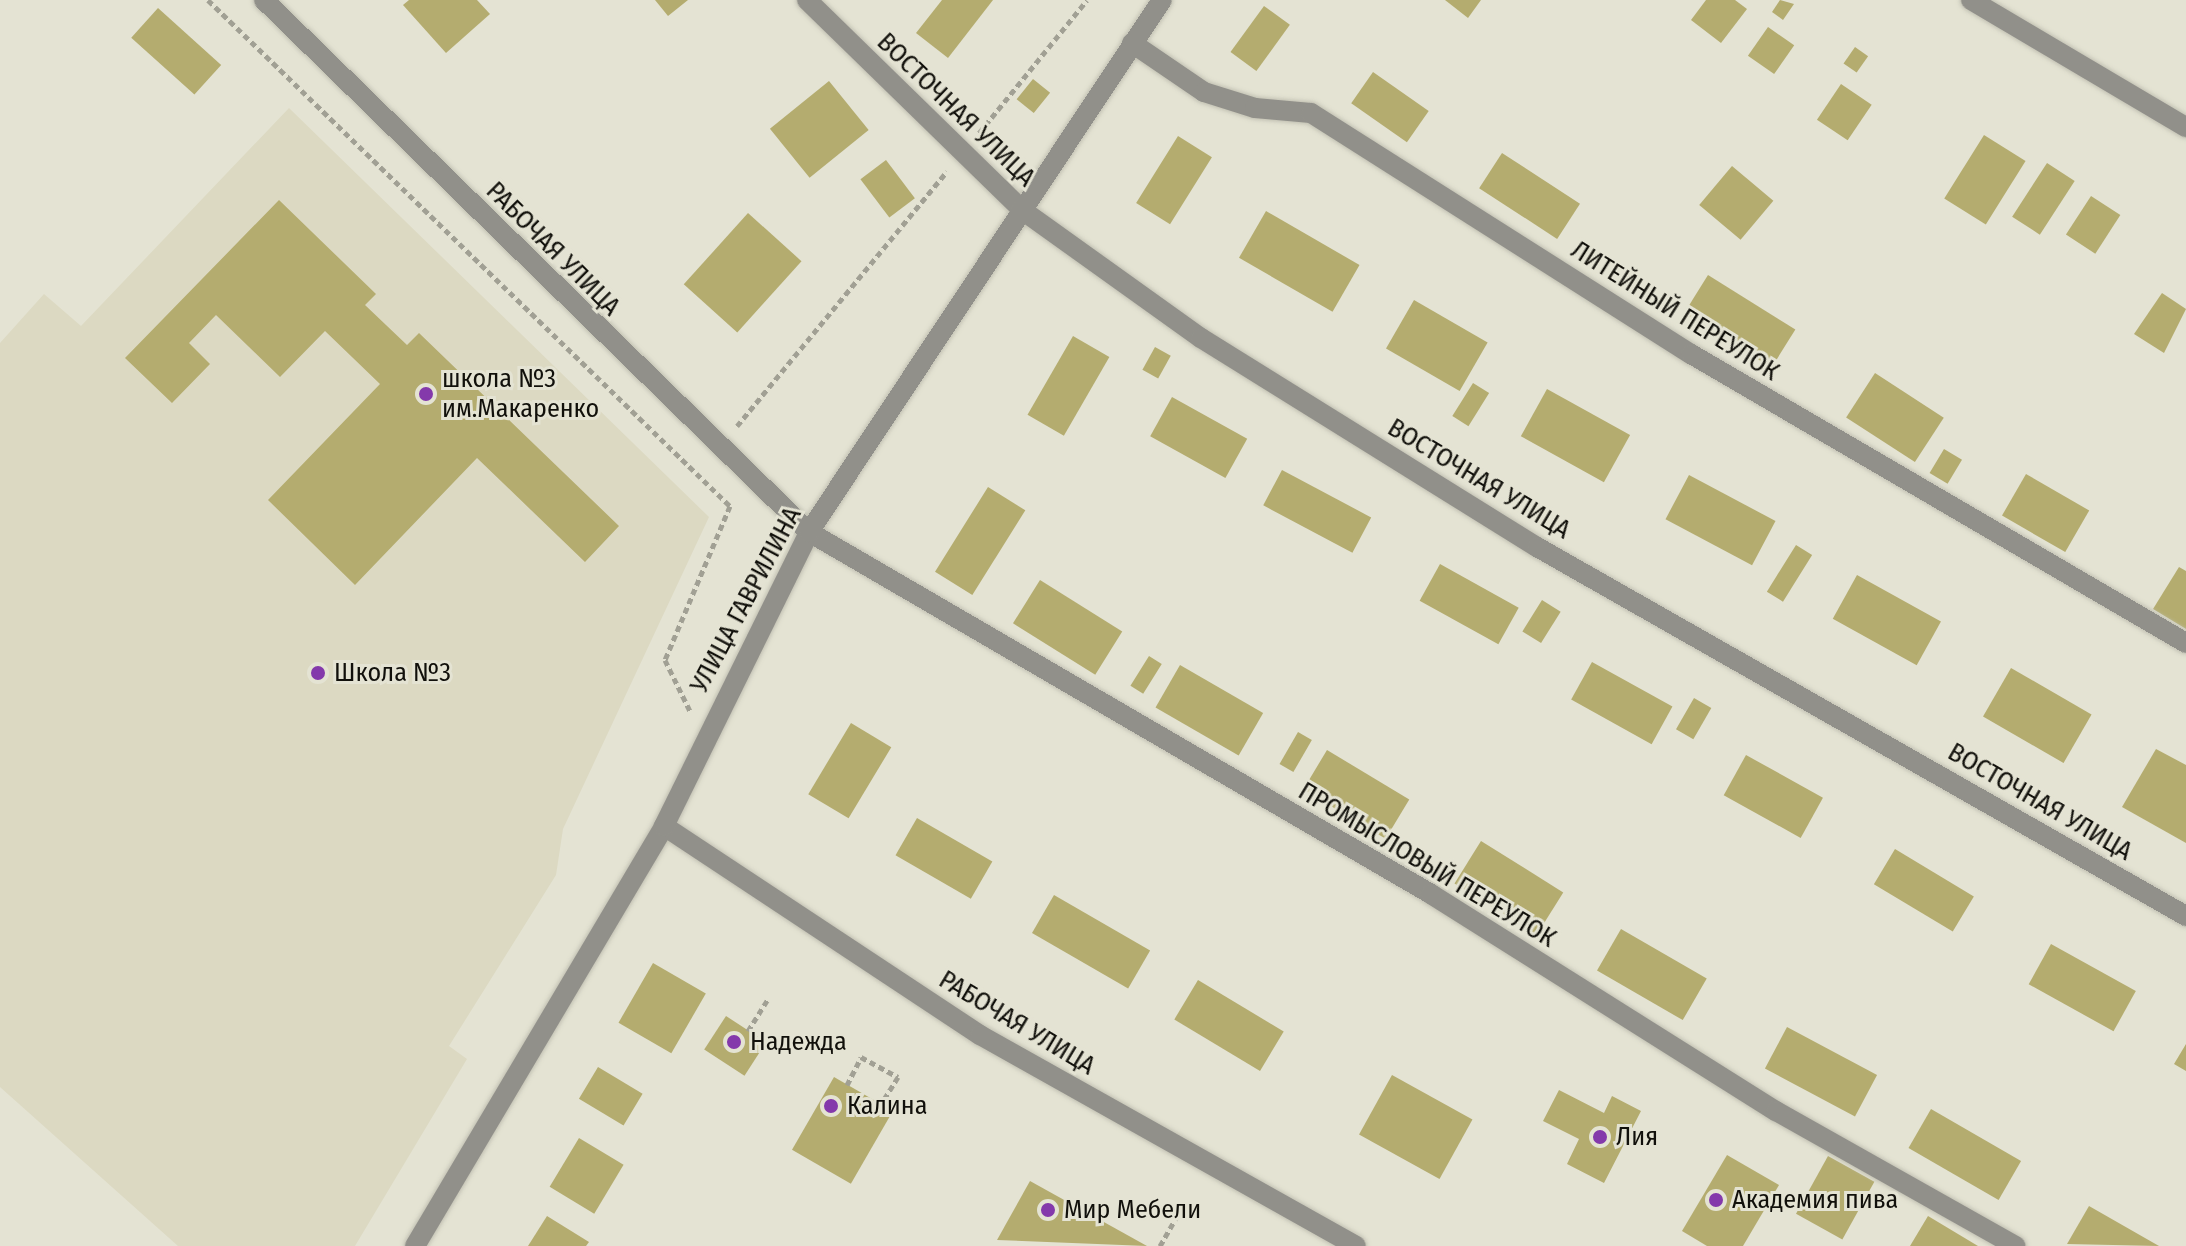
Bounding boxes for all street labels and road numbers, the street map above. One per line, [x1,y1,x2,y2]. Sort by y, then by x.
street label: ВОСТОЧНАЯ УЛИЦА [871,27,1041,193]
street label: РАБОЧАЯ УЛИЦА [480,176,626,322]
street label: ЛИТЕЙНЫЙ ПЕРЕУЛОК [1565,234,1785,388]
street label: ВОСТОЧНАЯ УЛИЦА [1382,412,1576,546]
street label: УЛИЦА ГАВРИЛИНА [684,502,808,698]
street label: ВОСТОЧНАЯ УЛИЦА [1942,737,2138,867]
street label: ПРОМЫСЛОВЫЙ ПЕРЕУЛОК [1293,776,1561,954]
street label: РАБОЧАЯ УЛИЦА [933,964,1101,1082]

